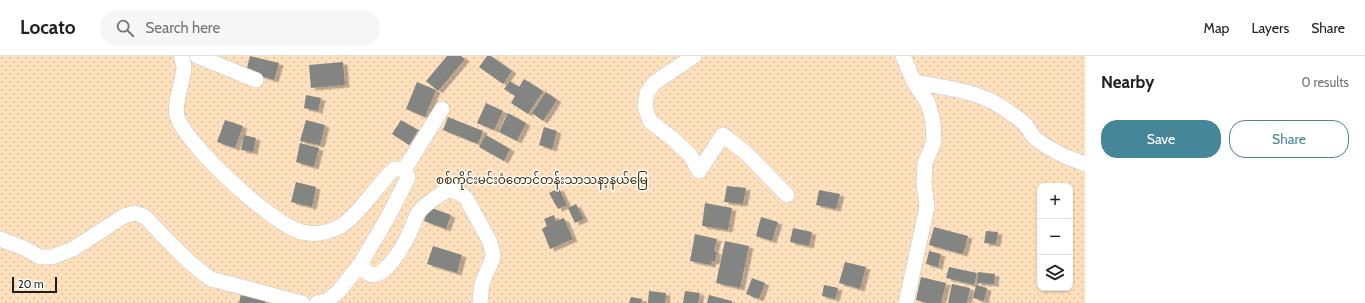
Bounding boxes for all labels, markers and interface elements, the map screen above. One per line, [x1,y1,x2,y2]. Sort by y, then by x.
search box [100,10,380,46]
text: Locato [20,16,76,39]
icon: search [114,17,136,39]
text: Search here [146,19,220,37]
text: Map [1204,19,1229,37]
text: Layers [1251,19,1289,37]
text: Share [1311,19,1345,37]
text: Nearby [1101,72,1154,92]
text: 0 results [1301,74,1349,90]
button: Save [1101,120,1221,158]
button: Share [1229,120,1349,158]
park label: စစ်ကိုင်းမင်းဝံတောင်တန်းသာသနာ့နယ်မြေ [436,171,648,190]
map controls [1037,183,1073,291]
button: + [1037,183,1073,219]
button: − [1037,219,1073,255]
button: layers [1037,255,1073,291]
scale bar [12,275,57,294]
text: 20 m [18,277,44,291]

